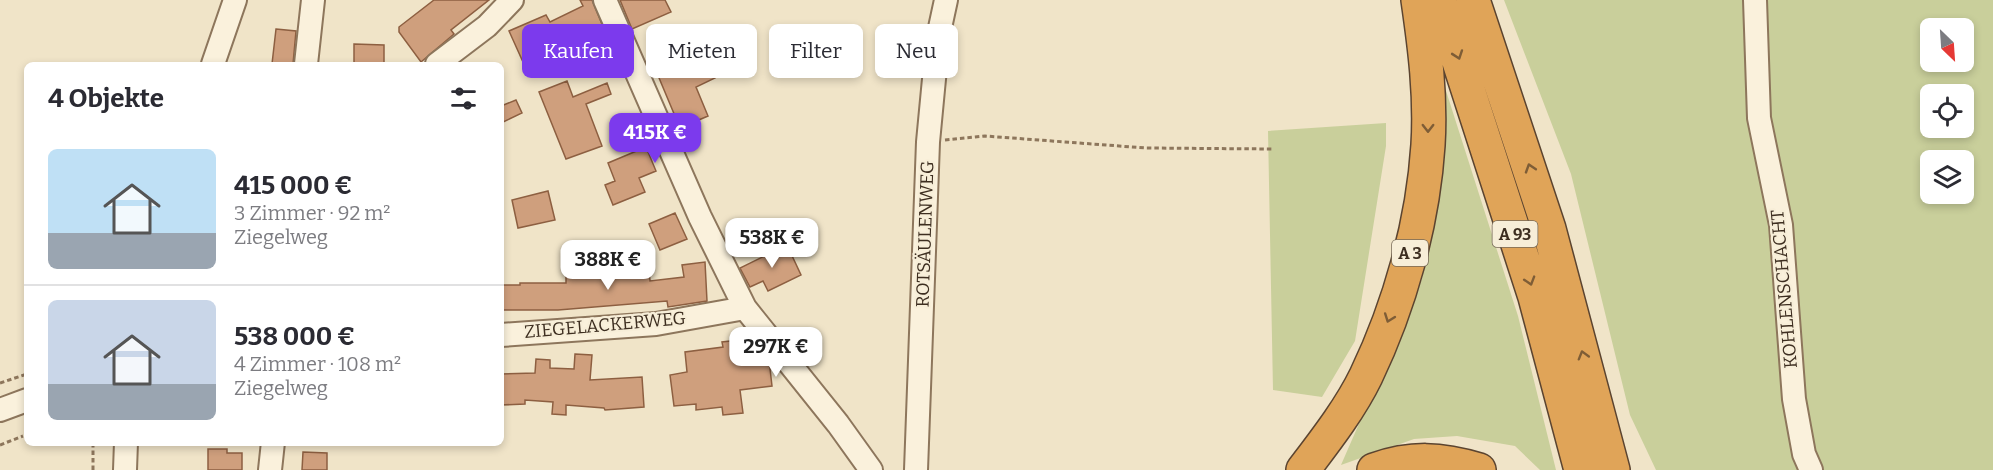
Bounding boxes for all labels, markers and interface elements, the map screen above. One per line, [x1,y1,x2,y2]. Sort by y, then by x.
north arrow [1920,18,1974,72]
map controls [1920,18,1974,204]
chip: Kaufen [522,24,634,78]
chip: Mieten [646,24,757,78]
chip: Filter [769,24,863,78]
chip: Neu [875,24,958,78]
one-way arrow [1451,49,1464,60]
icon: filters [447,82,480,115]
text: 4 Objekte [48,83,164,114]
button: locate [1920,84,1974,138]
pin: 415K € [606,113,704,164]
text: 415K € [623,120,687,144]
one-way arrow [1422,123,1434,132]
button: layers [1920,150,1974,204]
street label: ROTSÄULENWEG [911,160,939,308]
one-way arrow [1525,163,1537,174]
text: 415 000 € [234,170,352,201]
icon: home [96,173,168,245]
text: 3 Zimmer · 92 m² [234,201,390,225]
street label: KOHLENSCHACHT [1766,208,1802,369]
pin: 538K € [723,218,821,269]
road number: A 93 [1492,221,1538,247]
text: Ziegelweg [234,225,328,249]
text: 538K € [739,225,805,249]
pin: 388K € [559,240,657,291]
road number: A 3 [1392,240,1428,266]
text: 388K € [574,247,642,271]
one-way arrow [1523,275,1535,286]
street label: ZIEGELACKERWEG [523,307,687,343]
one-way arrow [1384,312,1397,323]
text: 538 000 € [234,321,355,352]
icon: home [96,324,168,396]
pin: 297K € [727,327,825,378]
text: 297K € [743,334,809,358]
one-way arrow [1578,350,1590,361]
text: 4 Zimmer · 108 m² [234,352,401,376]
text: Ziegelweg [234,376,328,400]

